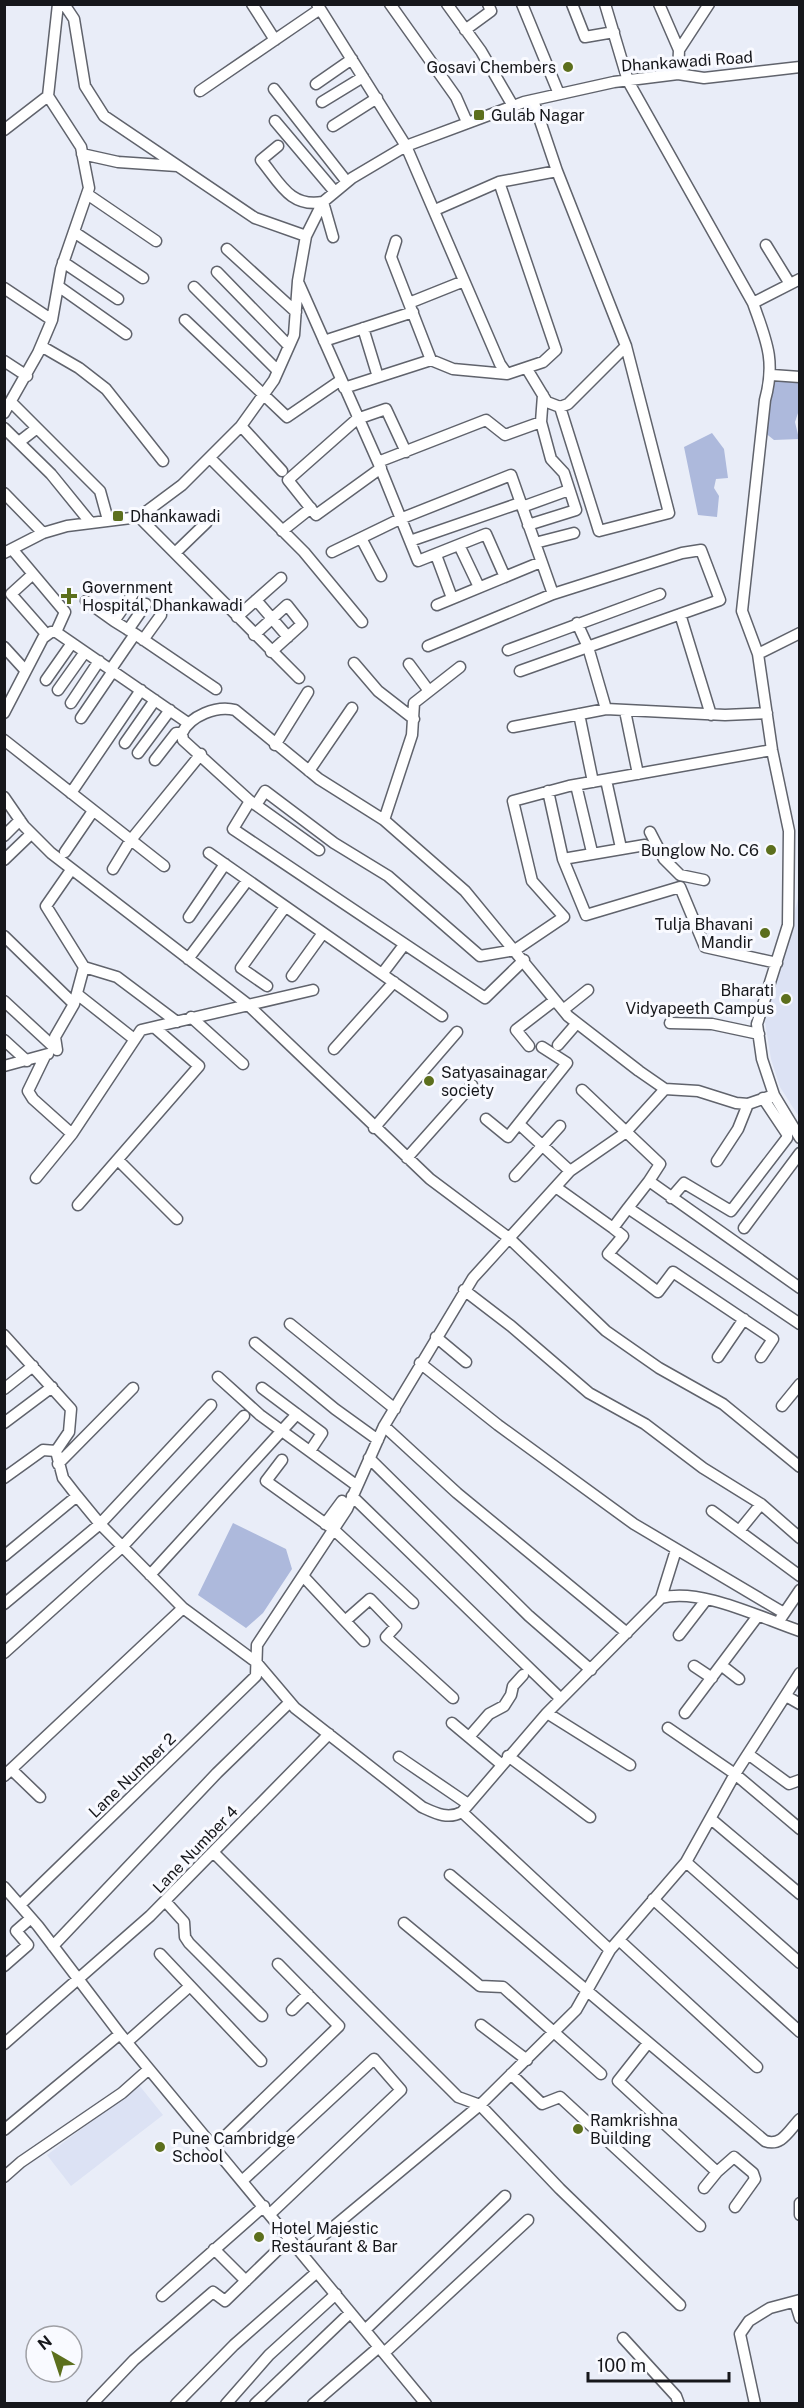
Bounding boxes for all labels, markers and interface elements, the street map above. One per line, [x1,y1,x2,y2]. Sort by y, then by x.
street label: Dhankawadi Road [620,47,754,76]
place label: Gosavi Chembers [427,58,556,77]
marker: Gosavi Chembers [561,60,575,74]
place label: Gulab Nagar [491,106,585,125]
marker: Gulab Nagar [472,108,486,122]
place label: Dhankawadi [130,507,220,526]
marker: Dhankawadi [111,509,125,523]
place label: Government Hospital, Dhankawadi [82,578,243,615]
marker: Government Hospital, Dhankawadi [60,587,78,605]
place label: Bunglow No. C6 [641,841,759,860]
marker: Bunglow No. C6 [764,843,778,857]
place label: Tulja Bhavani Mandir [655,915,753,952]
marker: Tulja Bhavani Mandir [758,926,772,940]
place label: Bharati Vidyapeeth Campus [625,981,774,1018]
marker: Bharati Vidyapeeth Campus [779,992,793,1006]
place label: Satyasainagar society [441,1063,547,1100]
marker: Satyasainagar society [422,1074,436,1088]
street label: Lane Number 2 [85,1729,180,1822]
street label: Lane Number 4 [149,1802,242,1897]
place label: Ramkrishna Building [590,2111,678,2148]
marker: Ramkrishna Building [571,2122,585,2136]
place label: Pune Cambridge School [172,2129,295,2166]
marker: Pune Cambridge School [153,2140,167,2154]
place label: Hotel Majestic Restaurant & Bar [271,2219,398,2256]
marker: Hotel Majestic Restaurant & Bar [252,2230,266,2244]
north arrow [24,2324,84,2384]
text: N [34,2331,56,2354]
scale bar [588,2345,729,2383]
text: 100 m [597,2355,646,2376]

